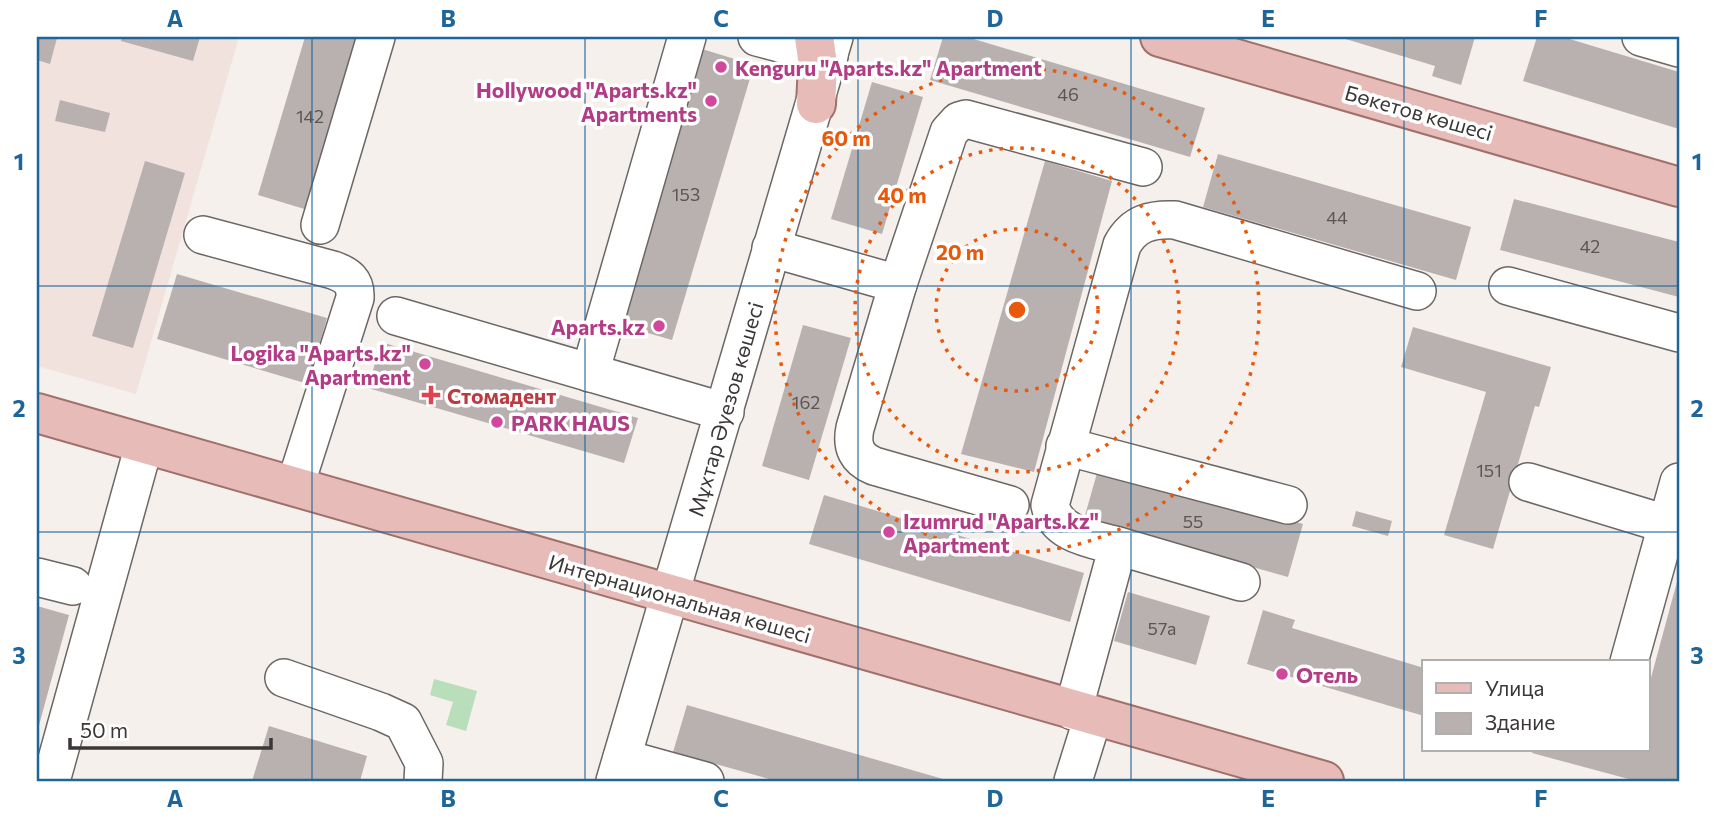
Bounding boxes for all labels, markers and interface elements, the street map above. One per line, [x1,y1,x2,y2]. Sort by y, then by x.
text: A [167,4,184,32]
text: B [440,4,456,32]
text: C [713,4,729,32]
text: D [987,4,1004,32]
text: E [1261,4,1275,32]
text: F [1534,4,1548,32]
place label: Kenguru "Aparts.kz" Apartment [735,55,1042,80]
marker: Kenguru "Aparts.kz" Apartment [713,59,729,75]
place label: Hollywood "Aparts.kz" Apartments [476,77,697,126]
street label: Бөкетов көшесі [1342,79,1496,145]
house number: 46 [1057,83,1079,105]
marker: Hollywood "Aparts.kz" Apartments [703,93,719,109]
house number: 142 [296,105,324,127]
text: 60 m [821,125,871,150]
text: 1 [14,147,24,175]
text: 1 [1692,147,1702,175]
text: 40 m [877,182,927,207]
house number: 153 [672,183,700,205]
house number: 44 [1326,206,1348,228]
house number: 42 [1580,235,1600,257]
text: 20 m [936,239,984,264]
centre of rings [1005,298,1029,322]
street label: Мұхтар Әуезов көшесі [682,299,768,519]
place label: Aparts.kz [551,314,645,339]
marker: Aparts.kz [651,318,667,334]
place label: Logika "Aparts.kz" Apartment [230,340,411,389]
marker: Logika "Aparts.kz" Apartment [417,356,433,372]
place label: Стомадент [447,383,556,408]
marker: Стомадент [421,385,441,405]
house number: 162 [792,391,820,413]
text: 2 [12,394,26,422]
text: 2 [1690,394,1704,422]
place label: PARK HAUS [511,410,630,435]
marker: PARK HAUS [489,414,505,430]
house number: 151 [1476,459,1502,481]
place label: Izumrud "Aparts.kz" Apartment [903,508,1099,557]
house number: 55 [1183,510,1203,532]
marker: Izumrud "Aparts.kz" Apartment [881,524,897,540]
street label: Интернациональная көшесі [546,549,814,647]
house number: 57а [1148,617,1176,639]
text: 3 [12,641,26,669]
text: 3 [1690,641,1704,669]
legend [1422,660,1650,752]
place label: Отель [1296,662,1358,687]
marker: Отель [1274,666,1290,682]
text: Улица [1485,675,1544,700]
scale bar [70,706,271,750]
text: Здание [1485,709,1555,734]
text: 50 m [80,717,128,742]
text: A [167,784,184,812]
text: B [440,784,456,812]
text: C [713,784,729,812]
text: D [987,784,1004,812]
text: E [1261,784,1275,812]
text: F [1534,784,1548,812]

